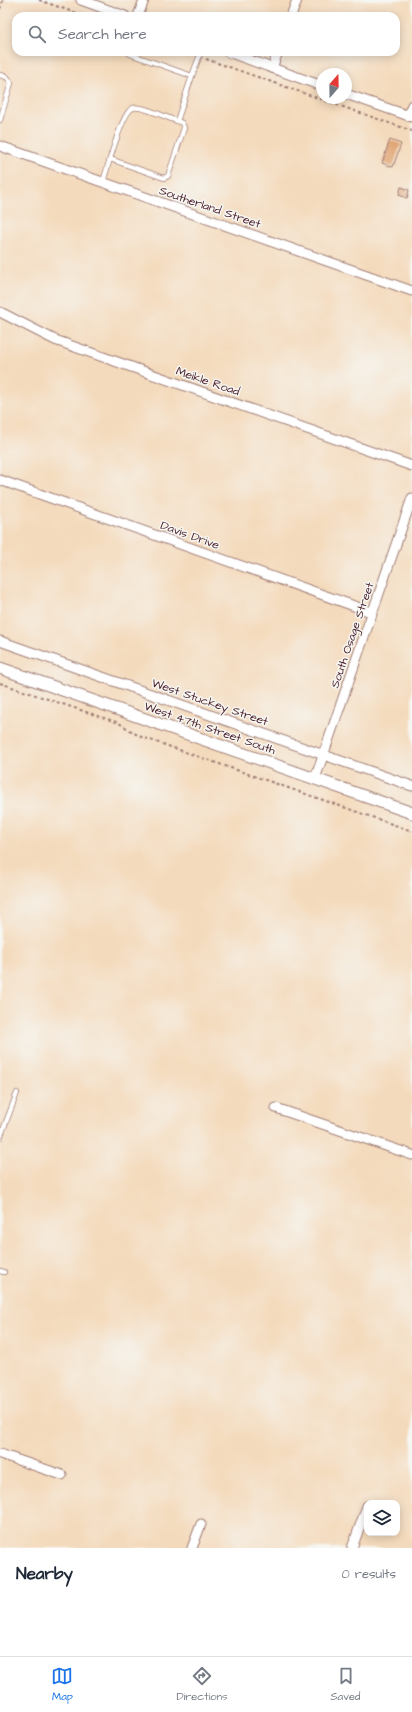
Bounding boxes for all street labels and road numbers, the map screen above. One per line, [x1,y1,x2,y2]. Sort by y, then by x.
street label: Southerland Street [157,182,263,233]
street label: Meikle Road [174,363,242,400]
street label: Davis Drive [158,517,222,554]
street label: South Osage Street [326,580,380,691]
street label: West Stuckey Street [149,675,270,731]
street label: West 47th Street South [142,698,278,759]

